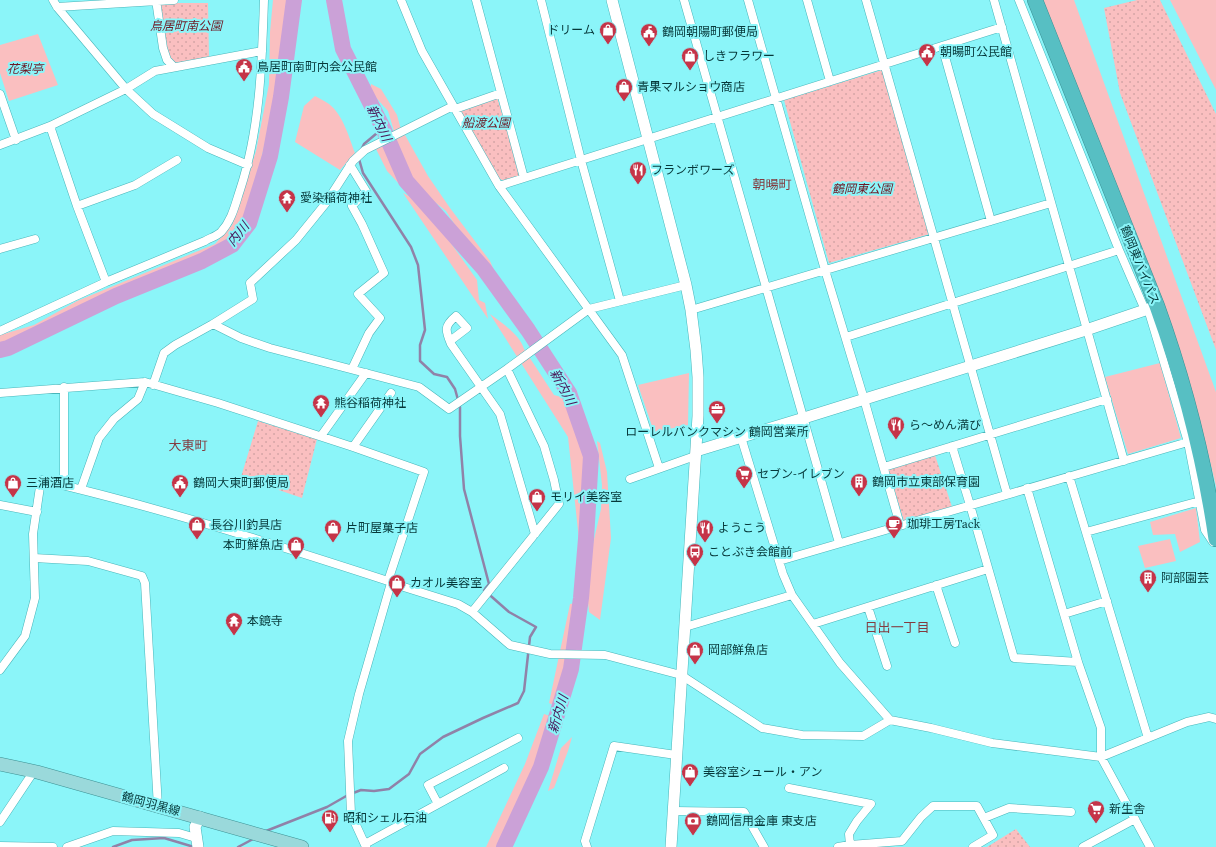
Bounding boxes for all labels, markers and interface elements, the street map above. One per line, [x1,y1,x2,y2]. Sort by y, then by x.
park label: 鳥居町南公園 [150,18,224,34]
shop icon: ドリーム [598,20,618,45]
place label: ドリーム [547,22,595,38]
public building icon: 鶴岡朝陽町郵便局 [639,22,659,47]
place label: 鶴岡朝陽町郵便局 [662,24,758,40]
public building icon: 朝暘町公民館 [917,42,937,67]
place label: 朝暘町公民館 [940,44,1012,60]
shop icon: しきフラワー [680,46,700,71]
place label: しきフラワー [703,48,775,64]
public building icon: 鳥居町南町内会公民館 [234,57,254,82]
place label: 鳥居町南町内会公民館 [257,59,377,75]
park label: 花梨亭 [7,61,45,77]
shop icon: 青果マルショウ商店 [614,77,634,102]
place label: 青果マルショウ商店 [637,79,745,95]
water label: 新内川 [363,102,396,146]
park label: 船渡公園 [462,115,512,131]
restaurant icon: フランボワーズ [628,160,648,185]
place label: フランボワーズ [651,162,734,178]
district label: 朝暘町 [752,176,792,193]
park label: 鶴岡東公園 [832,181,894,197]
temple icon: 愛染稲荷神社 [277,188,297,213]
place label: 愛染稲荷神社 [300,190,372,206]
water label: 内川 [223,217,254,249]
street label: 鶴岡東バイパス [1117,223,1163,307]
water label: 新内川 [546,366,581,410]
temple icon: 熊谷稲荷神社 [311,393,331,418]
place label: 熊谷稲荷神社 [334,395,406,411]
office icon: ローレルバンクマシン 鶴岡営業所 [707,399,727,424]
restaurant icon: ら～めん満び [886,415,906,440]
place label: ら～めん満び [909,417,981,433]
place label: ローレルバンクマシン 鶴岡営業所 [625,424,809,440]
district label: 大東町 [168,437,208,454]
supermarket icon: セブン-イレブン [734,464,754,489]
place label: セブン-イレブン [757,466,845,482]
building icon: 鶴岡市立東部保育園 [849,472,869,497]
shop icon: 三浦酒店 [3,473,23,498]
public building icon: 鶴岡大東町郵便局 [170,473,190,498]
place label: 鶴岡市立東部保育園 [872,474,980,490]
place label: 三浦酒店 [26,475,74,491]
place label: 鶴岡大東町郵便局 [193,475,289,491]
shop icon: モリイ美容室 [527,487,547,512]
place label: モリイ美容室 [550,489,622,505]
cafe icon: 珈琲工房Tack [884,514,904,539]
shop icon: 長谷川釣具店 [187,515,207,540]
place label: 珈琲工房Tack [907,516,981,532]
place label: 長谷川釣具店 [210,517,282,533]
shop icon: 片町屋菓子店 [323,518,343,543]
restaurant icon: ようこう [695,518,715,543]
place label: 片町屋菓子店 [346,520,418,536]
place label: ようこう [718,520,766,536]
shop icon: 本町鮮魚店 [286,535,306,560]
place label: 本町鮮魚店 [223,537,283,553]
bus stop icon: ことぶき会館前 [685,542,705,567]
place label: ことぶき会館前 [708,544,792,560]
building icon: 阿部園芸 [1138,568,1158,593]
place label: 阿部園芸 [1161,570,1209,586]
shop icon: カオル美容室 [387,573,407,598]
place label: カオル美容室 [410,575,482,591]
temple icon: 本鏡寺 [224,611,244,636]
place label: 本鏡寺 [247,613,283,629]
district label: 日出一丁目 [864,619,930,636]
shop icon: 岡部鮮魚店 [685,640,705,665]
place label: 岡部鮮魚店 [708,642,768,658]
water label: 新内川 [544,691,572,735]
shop icon: 美容室シュール・アン [680,762,700,787]
place label: 美容室シュール・アン [703,764,823,780]
street label: 鶴岡羽黒線 [120,789,182,819]
supermarket icon: 新生舎 [1086,799,1106,824]
place label: 新生舎 [1109,801,1145,817]
fuel station icon: 昭和シェル石油 [320,808,340,833]
place label: 昭和シェル石油 [343,810,427,826]
bank icon: 鶴岡信用金庫 東支店 [683,811,703,836]
place label: 鶴岡信用金庫 東支店 [706,813,817,829]

